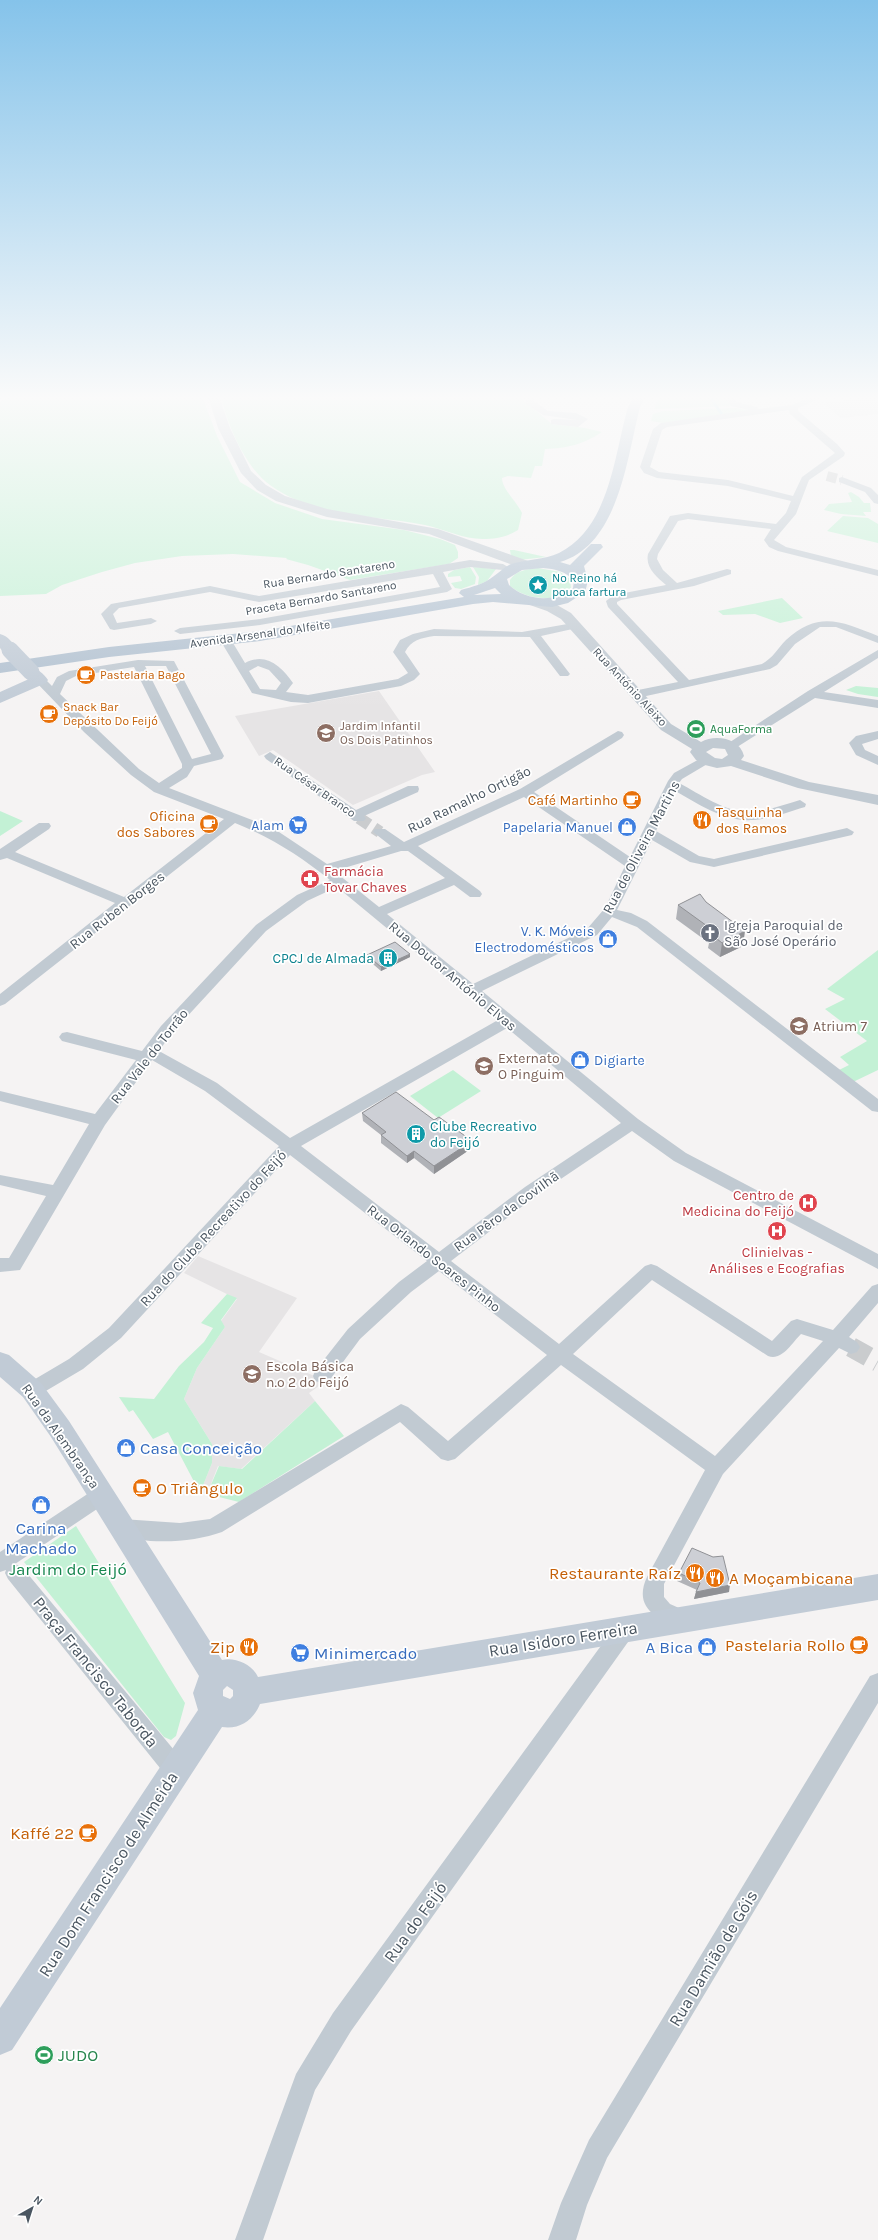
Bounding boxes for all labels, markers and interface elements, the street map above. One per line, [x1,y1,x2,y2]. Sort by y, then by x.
street label: Rua Bernardo Santareno [262,557,396,591]
place label: No Reino há pouca fartura [552,571,626,599]
place icon: No Reino há pouca fartura [527,574,549,596]
street label: Praceta Bernardo Santareno [244,578,398,618]
street label: Avenida Arsenal do Alfeite [189,617,331,651]
street label: Rua António Aleixo [590,645,670,729]
cafe icon: Pastelaria Bago [75,664,97,686]
place label: Pastelaria Bago [100,668,185,682]
place label: Snack Bar Depósito Do Feijó [63,700,158,728]
cafe icon: Snack Bar Depósito Do Feijó [38,703,60,725]
sports icon: AquaForma [685,718,707,740]
place label: Jardim Infantil Os Dois Patinhos [340,719,433,747]
school or university icon: Jardim Infantil Os Dois Patinhos [315,722,337,744]
place label: AquaForma [710,722,772,736]
street label: Rua César Branco [272,754,358,820]
street label: Rua Ramalho Ortigão [405,762,534,837]
street label: Rua de Oliveira Martins [599,778,684,917]
cafe icon: Café Martinho [621,789,643,811]
place label: Café Martinho [528,792,618,809]
place label: Tasquinha dos Ramos [716,804,787,837]
place label: Oficina dos Sabores [117,808,195,841]
restaurant icon: Tasquinha dos Ramos [691,809,713,831]
cafe icon: Oficina dos Sabores [198,813,220,835]
supermarket icon: Alam [287,814,309,836]
shop icon: Papelaria Manuel [616,816,638,838]
place label: Alam [251,817,284,834]
place label: Papelaria Manuel [503,819,613,836]
place label: Farmácia Tovar Chaves [324,863,407,896]
street label: Rua Ruben Borges [66,868,168,953]
pharmacy icon: Farmácia Tovar Chaves [299,868,321,890]
place label: Igreja Paroquial de São José Operário [724,917,843,950]
street label: Rua Doutor António Elvas [385,918,520,1035]
church icon: Igreja Paroquial de São José Operário [699,922,721,944]
place label: V. K. Móveis Electrodomésticos [475,923,594,956]
shop icon: V. K. Móveis Electrodomésticos [597,928,619,950]
building icon: CPCJ de Almada [377,947,399,969]
place label: CPCJ de Almada [273,950,374,967]
street label: Rua Vale do Torrão [107,1005,192,1107]
school or university icon: Atrium 7 [788,1015,810,1037]
place label: Atrium 7 [813,1018,867,1035]
shop icon: Digiarte [569,1049,591,1071]
place label: Externato O Pinguim [498,1050,564,1083]
place label: Digiarte [594,1052,645,1069]
school or university icon: Externato O Pinguim [473,1055,495,1077]
place label: Clube Recreativo do Feijó [430,1118,537,1151]
building icon: Clube Recreativo do Feijó [405,1123,427,1145]
street label: Rua do Clube Recreativo do Feijó [137,1147,290,1310]
street label: Rua Pêro da Covilhã [450,1168,562,1255]
place label: Centro de Medicina do Feijó [682,1187,794,1220]
hospital icon: Centro de Medicina do Feijó [797,1192,819,1214]
street label: Rua Orlando Soares Pinho [364,1201,504,1316]
hospital icon: Clinielvas - Análises e Ecografias [766,1220,788,1242]
place label: Clinielvas - Análises e Ecografias [709,1244,845,1277]
place label: Escola Básica n.º 2 do Feijó [266,1358,354,1391]
school or university icon: Escola Básica n.º 2 do Feijó [241,1363,263,1385]
street label: Rua da Alembrança [18,1381,103,1492]
shop icon: Casa Conceição [115,1437,137,1459]
place label: Casa Conceição [140,1438,262,1458]
cafe icon: O Triângulo [131,1477,153,1499]
place label: O Triângulo [156,1478,243,1498]
shop icon: Carina Machado [30,1494,52,1516]
place label: Carina Machado [5,1518,77,1558]
park label: Jardim do Feijó [9,1559,127,1579]
restaurant icon: Restaurante Raíz [684,1562,706,1584]
place label: Restaurante Raíz [549,1563,681,1583]
restaurant icon: A Moçambicana [704,1567,726,1589]
place label: A Moçambicana [729,1568,853,1588]
street label: Praça Francisco Taborda [29,1593,163,1751]
street label: Rua Isidoro Ferreira [487,1617,639,1661]
cafe icon: Pastelaria Rollo [848,1634,870,1656]
place label: Pastelaria Rollo [725,1635,845,1655]
restaurant icon: Zip [238,1636,260,1658]
shop icon: A Bica [696,1636,718,1658]
place label: Zip [210,1637,235,1657]
place label: A Bica [645,1637,693,1657]
supermarket icon: Minimercado [289,1642,311,1664]
place label: Minimercado [314,1643,417,1663]
street label: Rua Dom Francisco de Almeida [34,1768,182,1980]
cafe icon: Kaffé 22 [77,1822,99,1844]
place label: Kaffé 22 [10,1823,74,1843]
street label: Rua do Feijó [379,1878,451,1966]
street label: Rua Damião de Góis [664,1886,762,2030]
sports icon: JUDO [33,2044,55,2066]
place label: JUDO [58,2045,98,2065]
north arrow [12,2188,52,2228]
text: N [31,2193,45,2208]

